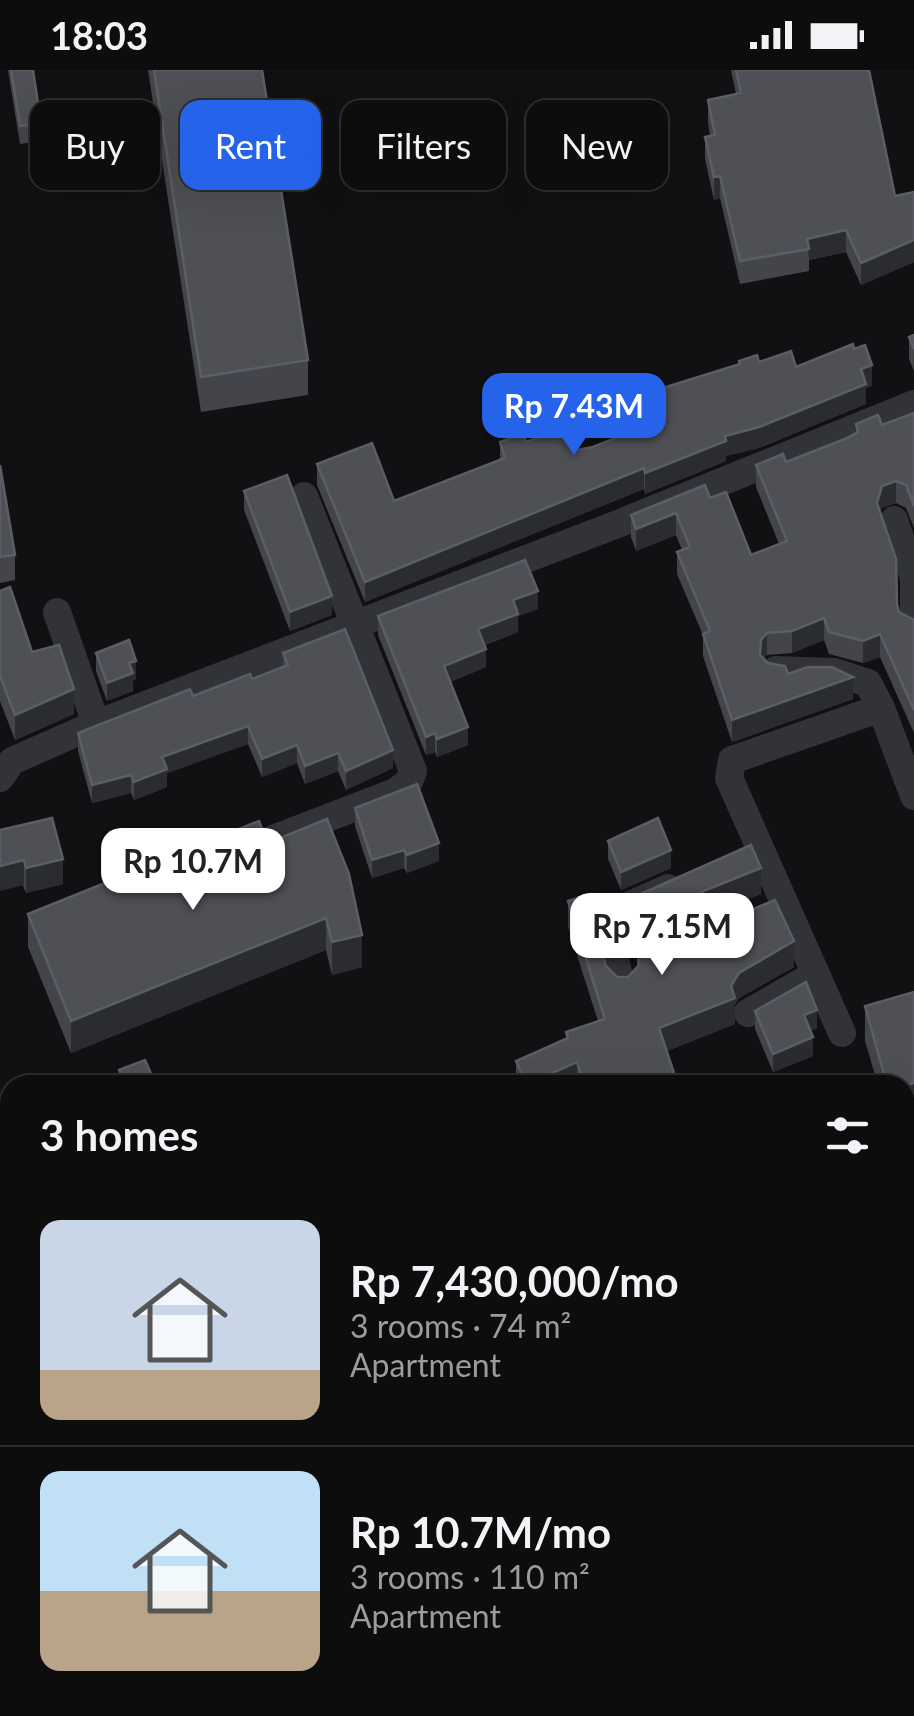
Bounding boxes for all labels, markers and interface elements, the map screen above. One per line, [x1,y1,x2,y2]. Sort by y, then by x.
text: 18:03 [50,12,148,58]
chip: Buy [30,100,160,190]
chip: Rent [180,100,321,190]
chip: Filters [341,100,506,190]
chip: New [526,100,668,190]
pin: Rp 7.43M [471,373,677,458]
text: Rp 7.43M [504,386,644,425]
pin: Rp 10.7M [90,828,296,913]
text: Rp 10.7M [123,841,263,880]
pin: Rp 7.15M [559,893,765,978]
text: Rp 7.15M [592,906,732,945]
icon: filters [820,1108,875,1163]
text: 3 homes [40,1110,198,1160]
text: Rp 7,430,000/mo [350,1256,679,1306]
icon: home [120,1260,240,1380]
text: 3 rooms · 74 m² [350,1306,571,1345]
text: Apartment [350,1345,501,1384]
text: Rp 10.7M/mo [350,1507,611,1557]
icon: home [120,1511,240,1631]
text: 3 rooms · 110 m² [350,1557,590,1596]
text: Apartment [350,1596,501,1635]

